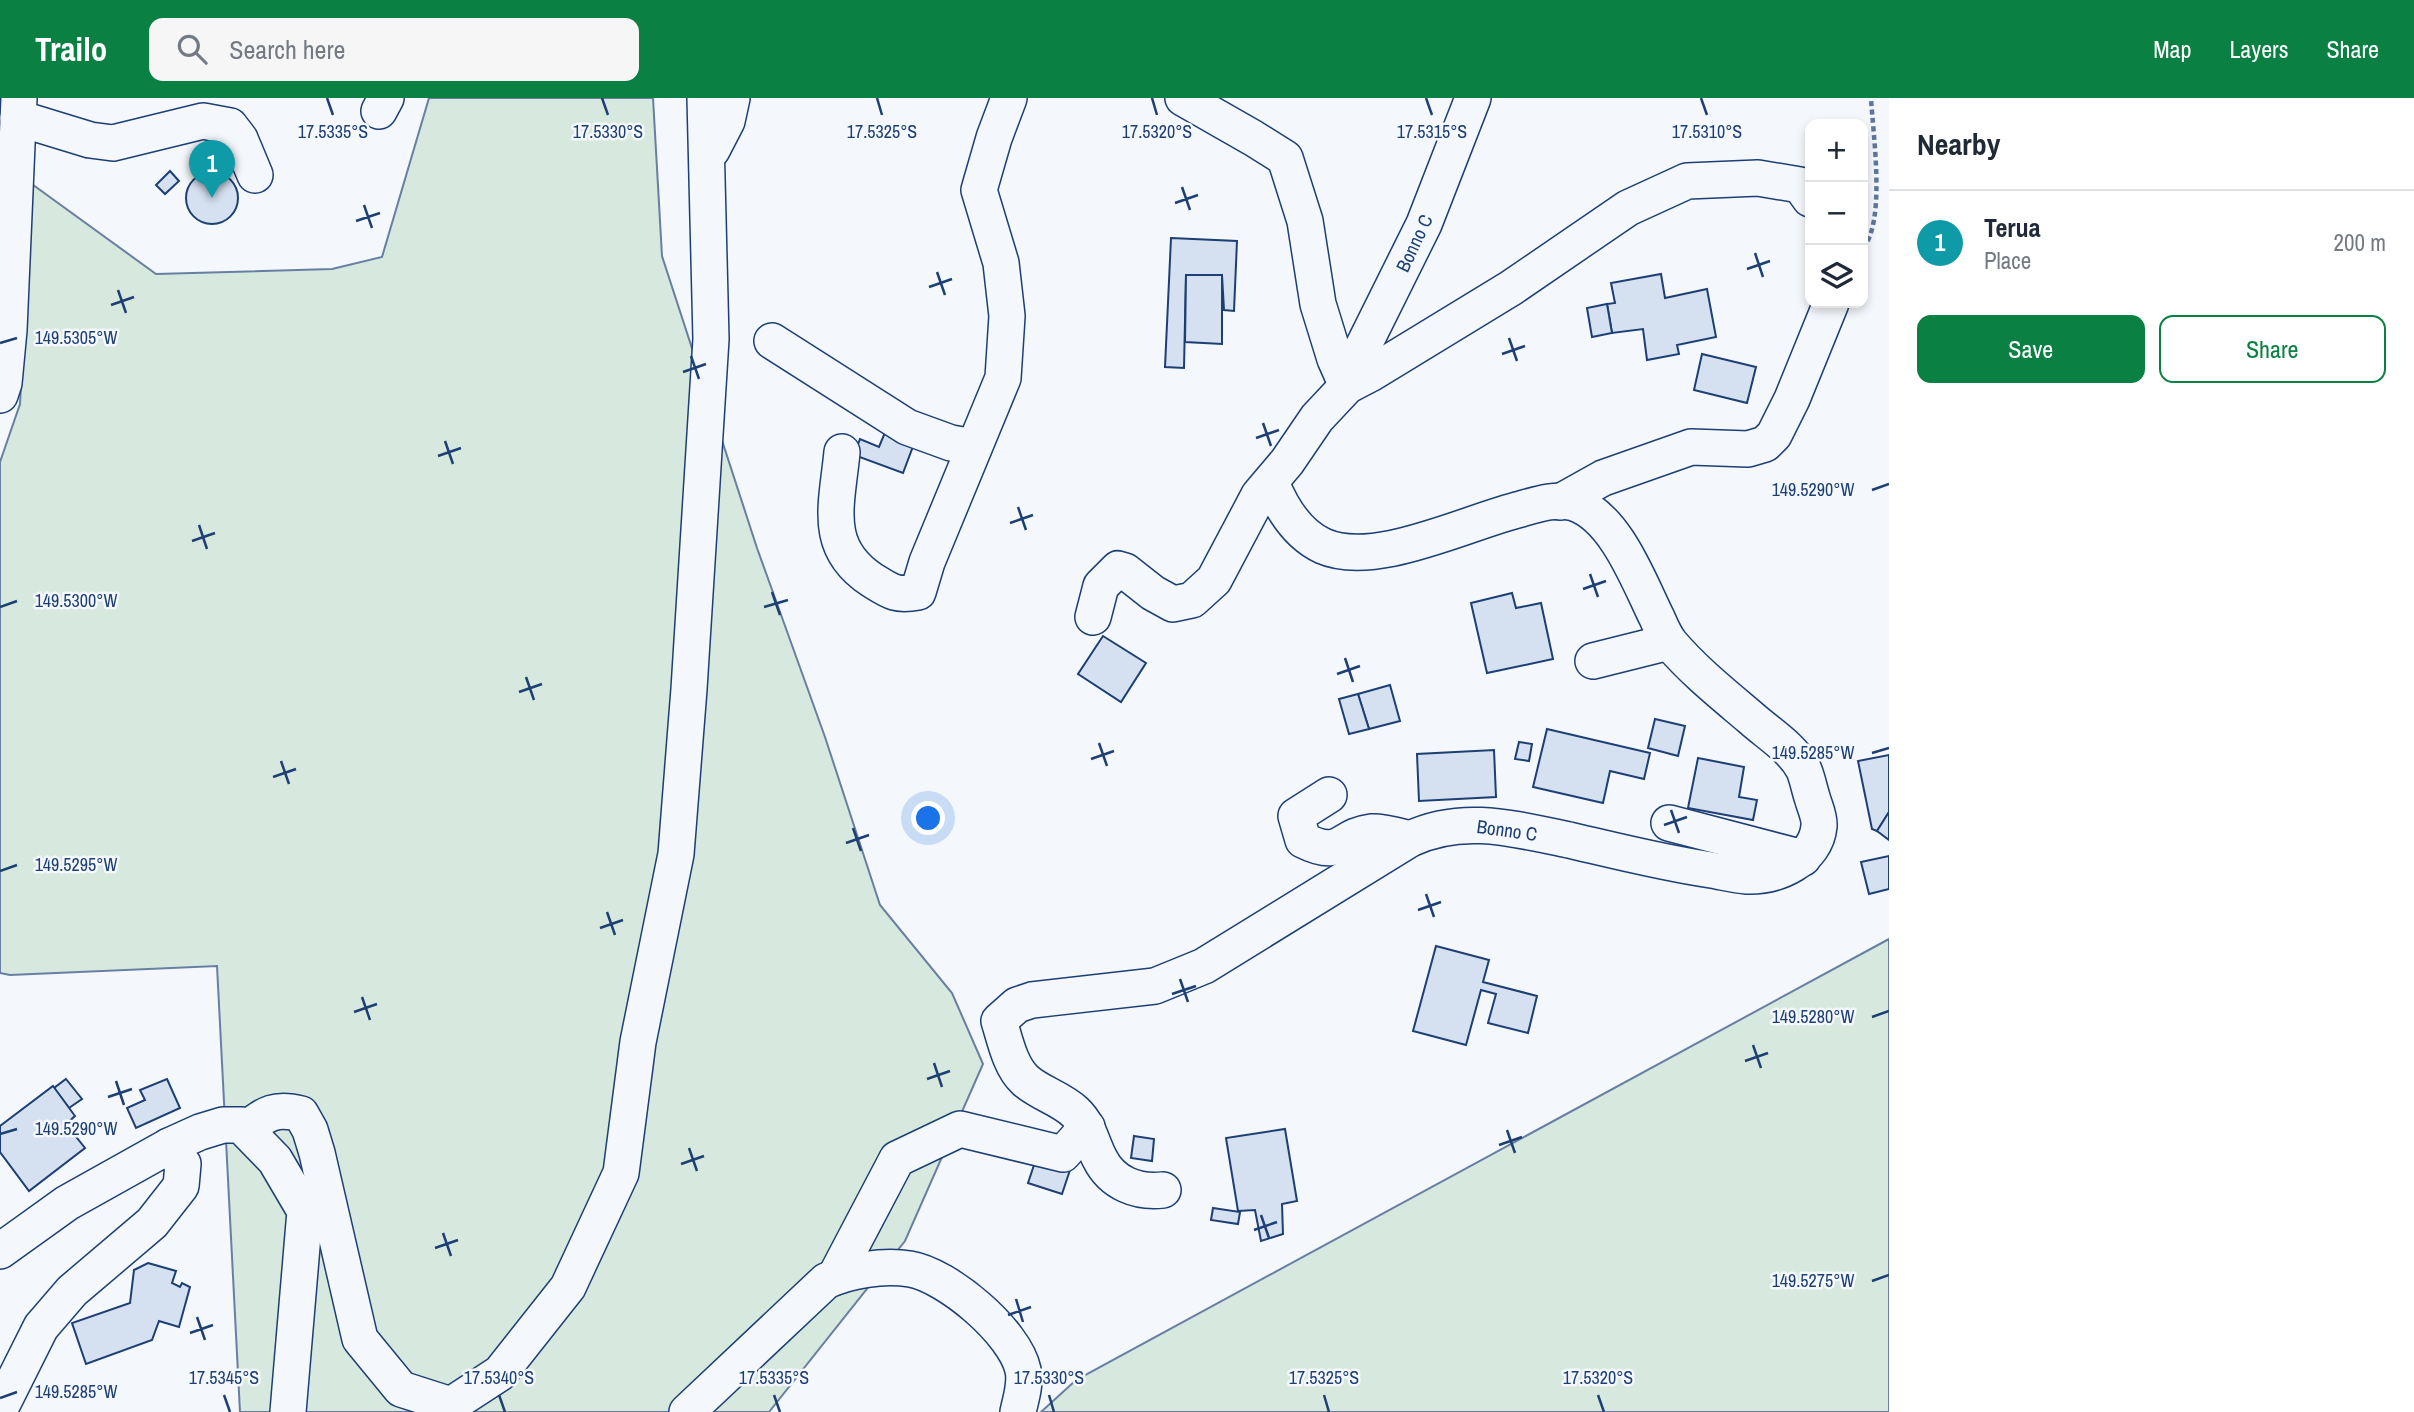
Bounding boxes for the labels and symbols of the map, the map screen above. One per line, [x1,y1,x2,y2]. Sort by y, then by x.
text: 17.5335°S [298,119,368,144]
text: 17.5330°S [573,119,643,144]
text: 17.5325°S [847,119,917,144]
text: 17.5320°S [1122,119,1192,144]
text: 17.5315°S [1397,119,1467,144]
text: 17.5310°S [1672,119,1742,144]
pin: 1 [189,140,235,198]
street label: Bonno C [1389,210,1439,276]
text: 149.5305°W [35,325,117,350]
text: 149.5290°W [1772,477,1854,502]
text: 149.5300°W [35,588,117,613]
text: 149.5285°W [1772,740,1854,765]
your location [911,801,945,835]
street label: Bonno C [1475,813,1539,847]
text: 149.5295°W [35,852,117,877]
text: 149.5280°W [1772,1004,1854,1029]
text: 149.5290°W [35,1116,117,1141]
text: 149.5275°W [1772,1268,1854,1293]
text: 17.5345°S [189,1365,259,1390]
text: 17.5340°S [464,1365,534,1390]
text: 17.5335°S [739,1365,809,1390]
text: 17.5330°S [1014,1365,1084,1390]
text: 17.5325°S [1289,1365,1359,1390]
text: 17.5320°S [1563,1365,1633,1390]
text: 149.5285°W [35,1379,117,1404]

